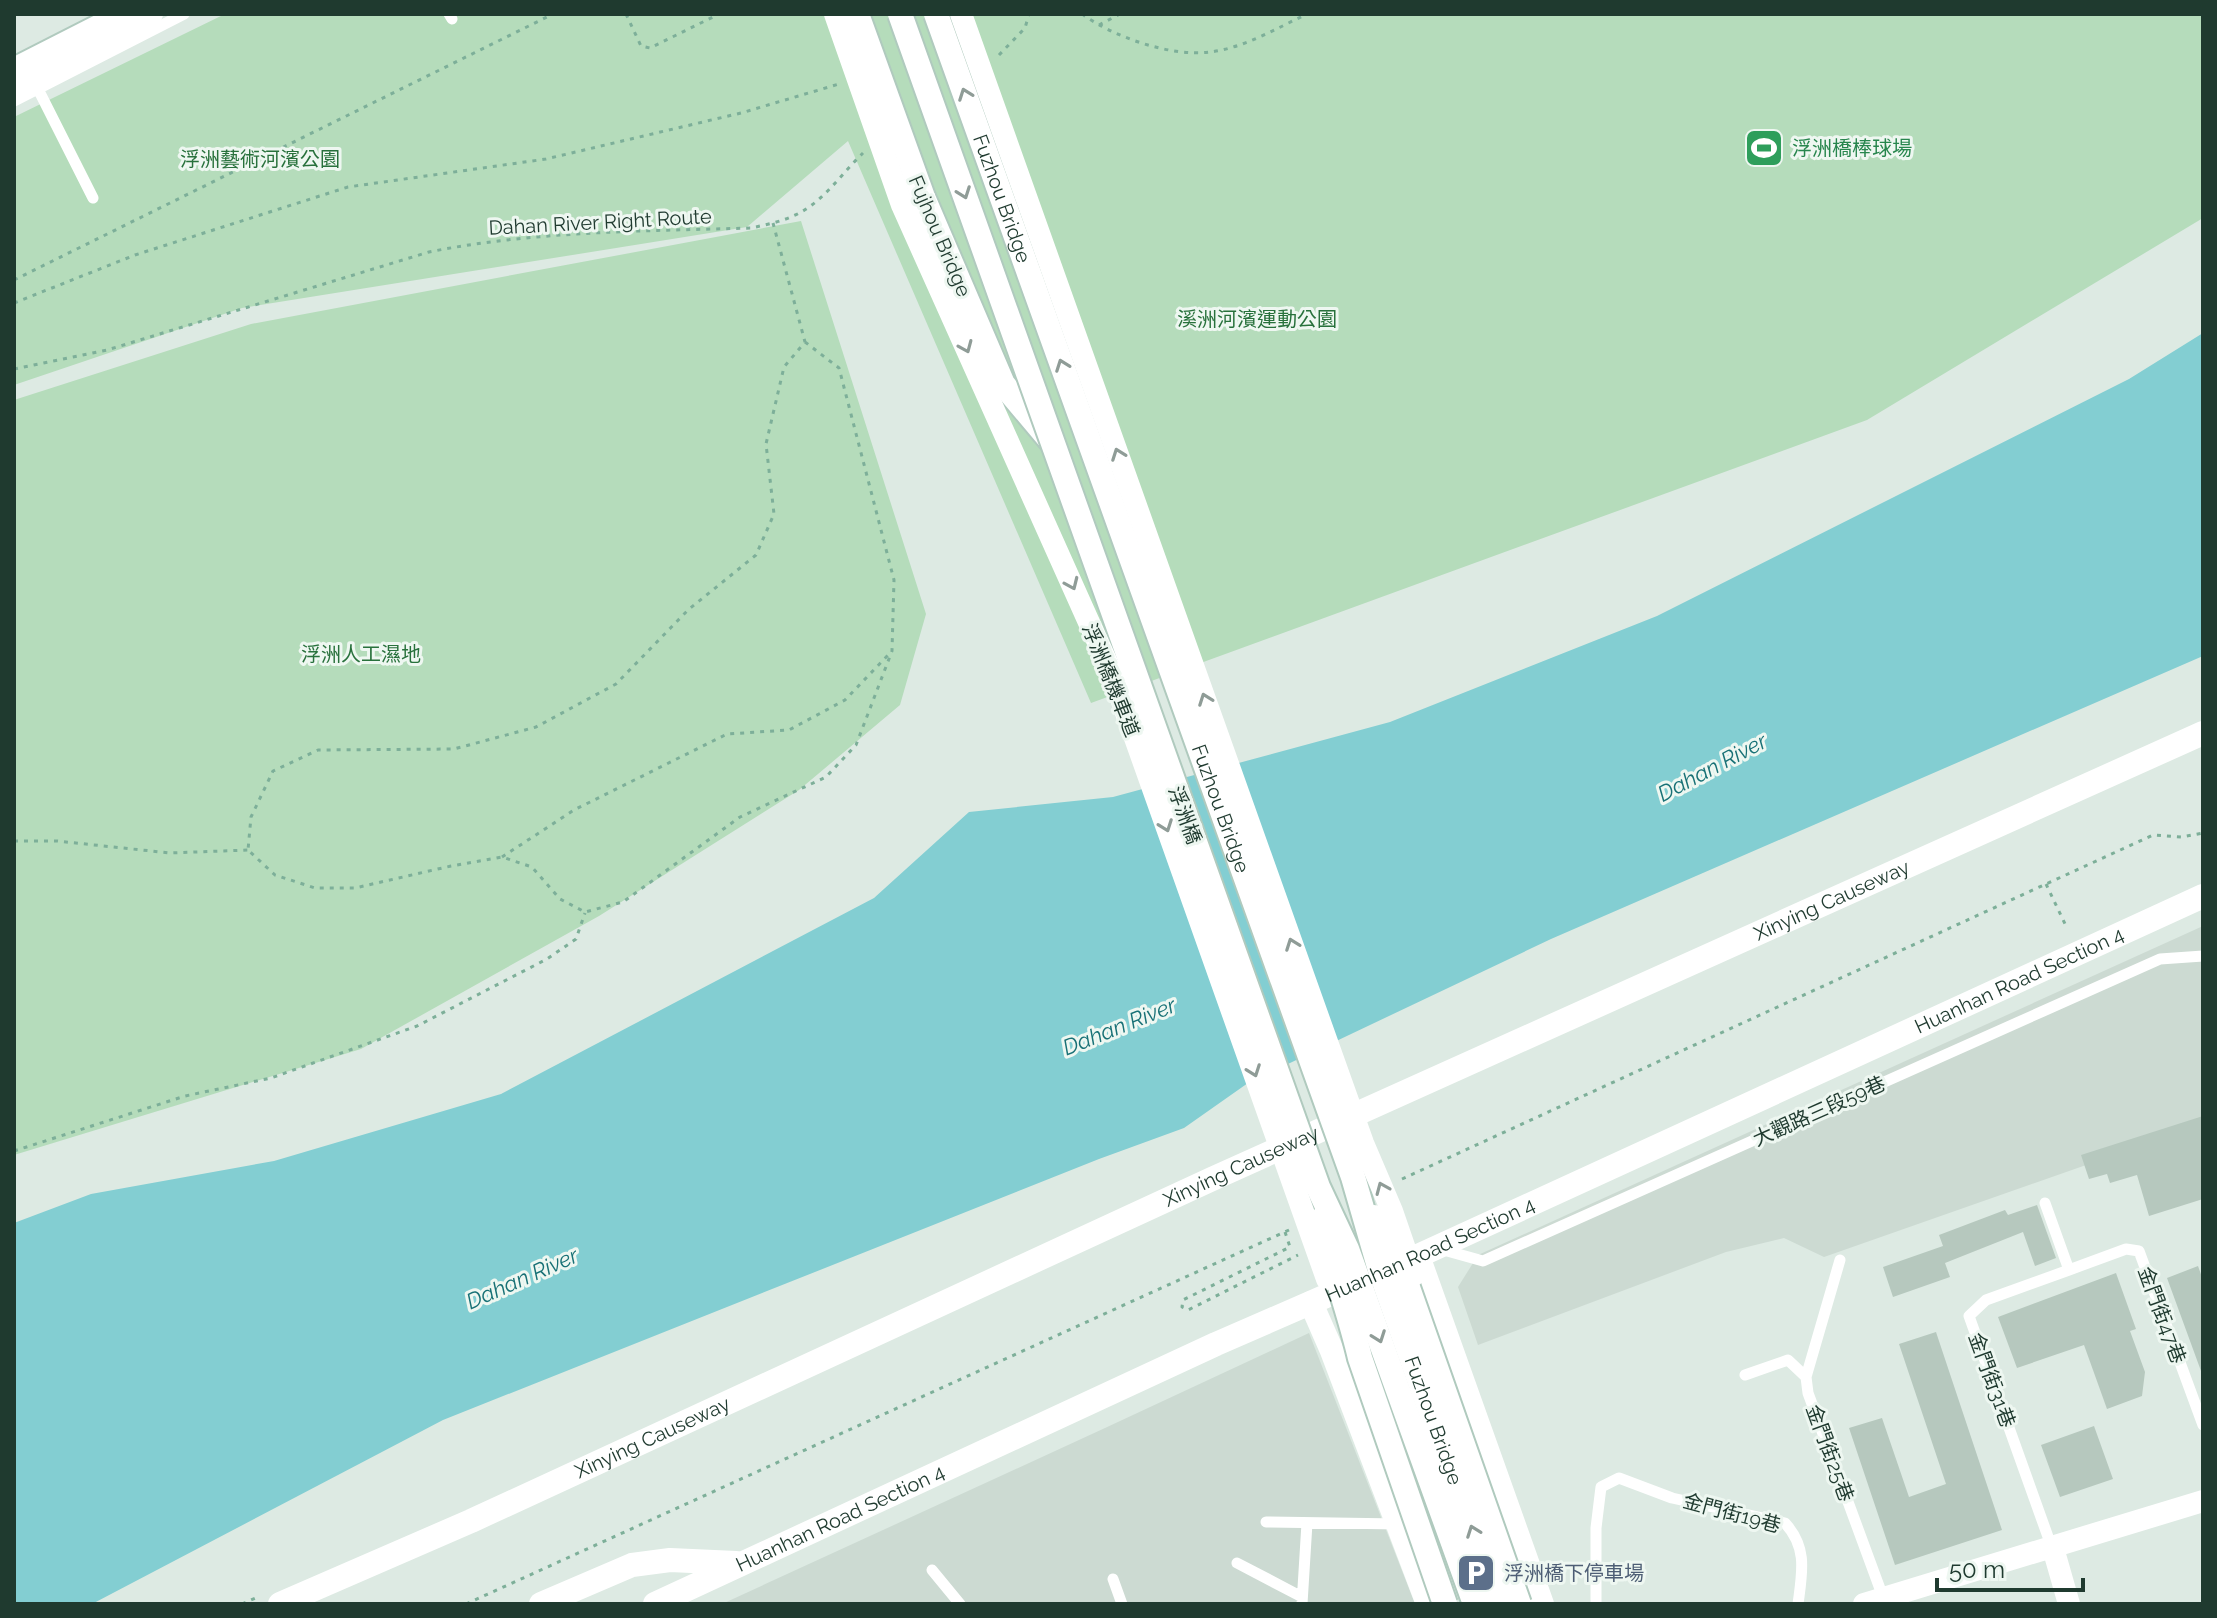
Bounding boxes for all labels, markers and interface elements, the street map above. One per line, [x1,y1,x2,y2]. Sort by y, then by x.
one-way arrow [958,88,974,102]
sports icon: 浮洲橋棒球場 [1743,127,1785,169]
street label: Fuzhou Bridge [968,131,1036,266]
place label: 浮洲橋棒球場 [1792,136,1912,160]
park label: 浮洲藝術河濱公園 [180,147,340,171]
street label: Fujhou Bridge [904,172,976,300]
one-way arrow [954,185,970,199]
street label: Dahan River Right Route [488,204,712,240]
park label: 溪洲河濱運動公園 [1177,307,1337,331]
one-way arrow [957,338,973,353]
one-way arrow [1055,359,1071,373]
one-way arrow [1111,448,1128,462]
one-way arrow [1062,576,1078,590]
street label: 浮洲橋機車道 [1077,620,1145,740]
park label: 浮洲人工濕地 [301,642,421,666]
one-way arrow [1198,693,1215,707]
water label: Dahan River [1653,727,1772,807]
street label: Fuzhou Bridge [1187,741,1255,876]
street label: 浮洲橋 [1163,783,1207,847]
one-way arrow [1156,818,1173,832]
street label: Xinying Causeway [1750,855,1913,945]
street label: Huanhan Road Section 4 [1911,922,2128,1039]
one-way arrow [1286,938,1302,952]
water label: Dahan River [1059,991,1181,1061]
one-way arrow [1244,1063,1260,1077]
street label: 大觀路三段59巷 [1749,1071,1889,1151]
street label: Xinying Causeway [1159,1121,1322,1212]
one-way arrow [1376,1182,1392,1196]
street label: Huanhan Road Section 4 [1321,1192,1538,1307]
water label: Dahan River [462,1241,583,1314]
street label: 金門街47巷 [2133,1263,2191,1367]
street label: 金門街31巷 [1964,1329,2020,1431]
one-way arrow [1369,1330,1386,1344]
street label: Fuzhou Bridge [1400,1353,1468,1488]
street label: Xinying Causeway [571,1391,734,1483]
street label: 金門街25巷 [1801,1401,1859,1505]
street label: Huanhan Road Section 4 [732,1460,948,1577]
street label: 金門街19巷 [1680,1488,1784,1538]
one-way arrow [1466,1524,1483,1538]
scale bar [1937,1542,2083,1592]
parking icon: 浮洲橋下停車場 [1455,1552,1497,1594]
text: 50 m [1949,1555,2005,1584]
place label: 浮洲橋下停車場 [1504,1561,1644,1585]

